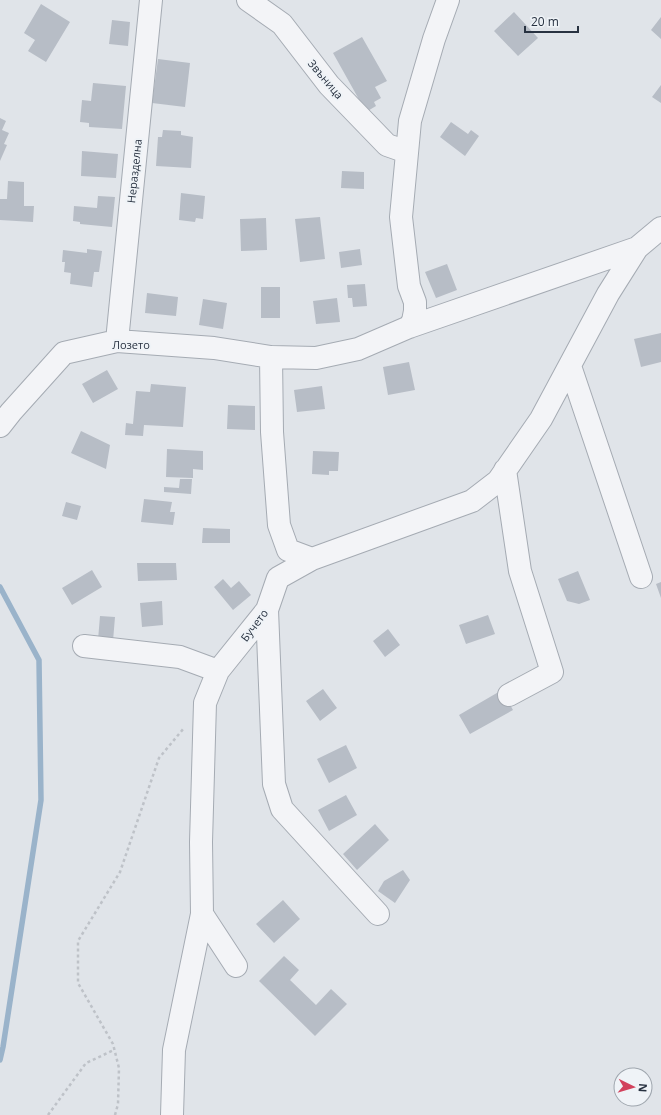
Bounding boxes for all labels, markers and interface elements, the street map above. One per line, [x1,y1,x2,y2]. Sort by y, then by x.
scale bar [525,8,578,34]
text: 20 m [531,13,559,30]
street label: Звъница [305,56,347,102]
street label: Неразделна [123,138,145,204]
street label: Лозето [112,337,150,352]
street label: Бучето [237,605,271,644]
north arrow [613,1067,653,1107]
text: N [636,1083,651,1093]

